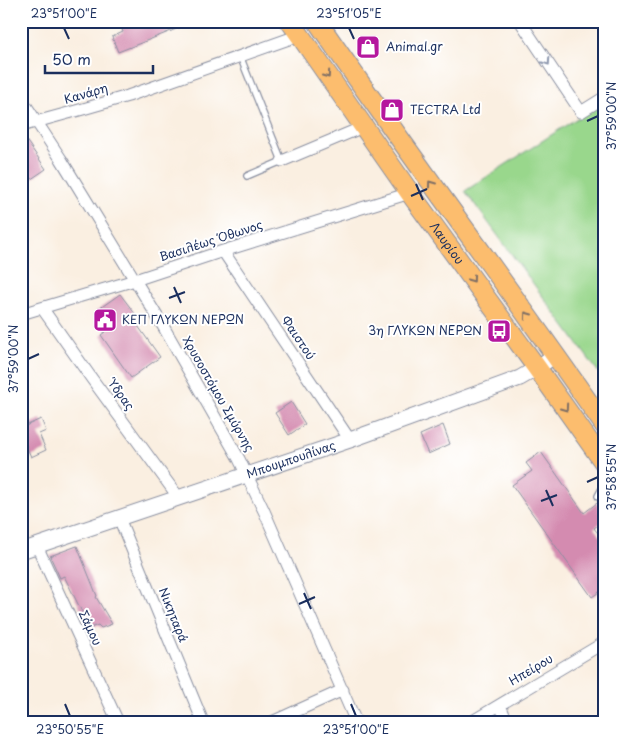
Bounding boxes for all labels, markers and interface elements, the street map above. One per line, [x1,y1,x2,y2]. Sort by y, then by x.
text: 23°51'00"E [31,4,97,22]
text: 23°51'05"E [316,4,382,22]
shop icon: Animal.gr [355,34,381,60]
place label: Animal.gr [386,37,443,55]
scale bar [45,42,152,74]
text: 50 m [52,47,91,70]
one-way arrow [541,56,550,65]
one-way arrow [321,69,330,79]
street label: Κανάρη [62,78,110,108]
text: 37°59'00"N [602,82,620,150]
shop icon: TECTRA Ltd [379,97,405,123]
place label: TECTRA Ltd [410,100,481,118]
one-way arrow [429,181,437,190]
street label: Βασιλέως Όθωνος [157,215,265,265]
street label: Λαυρίου [426,218,469,268]
one-way arrow [466,273,475,283]
public building icon: ΚΕΠ ΓΛΥΚΩΝ ΝΕΡΩΝ [92,307,118,333]
place label: ΚΕΠ ΓΛΥΚΩΝ ΝΕΡΩΝ [122,310,244,328]
one-way arrow [524,311,533,321]
street label: Φαιστού [277,312,320,363]
bus stop icon: 3η ΓΛΥΚΏΝ ΝΕΡΏΝ [486,318,512,344]
place label: 3η ΓΛΥΚΏΝ ΝΕΡΏΝ [368,321,482,339]
text: 37°59'00"N [4,325,22,393]
street label: Χρυσοστόμου Σμύρνης [178,332,259,455]
street label: Ύδρας [103,374,139,414]
one-way arrow [559,402,568,412]
street label: Μπουμπουλίνας [244,436,338,482]
text: 37°58'55"N [602,444,620,510]
street label: Νικηταρά [155,585,193,645]
street label: Σάμου [75,607,107,648]
street label: Ηπείρου [505,649,556,689]
text: 23°50'55"E [36,720,104,738]
text: 23°51'00"E [323,720,389,738]

